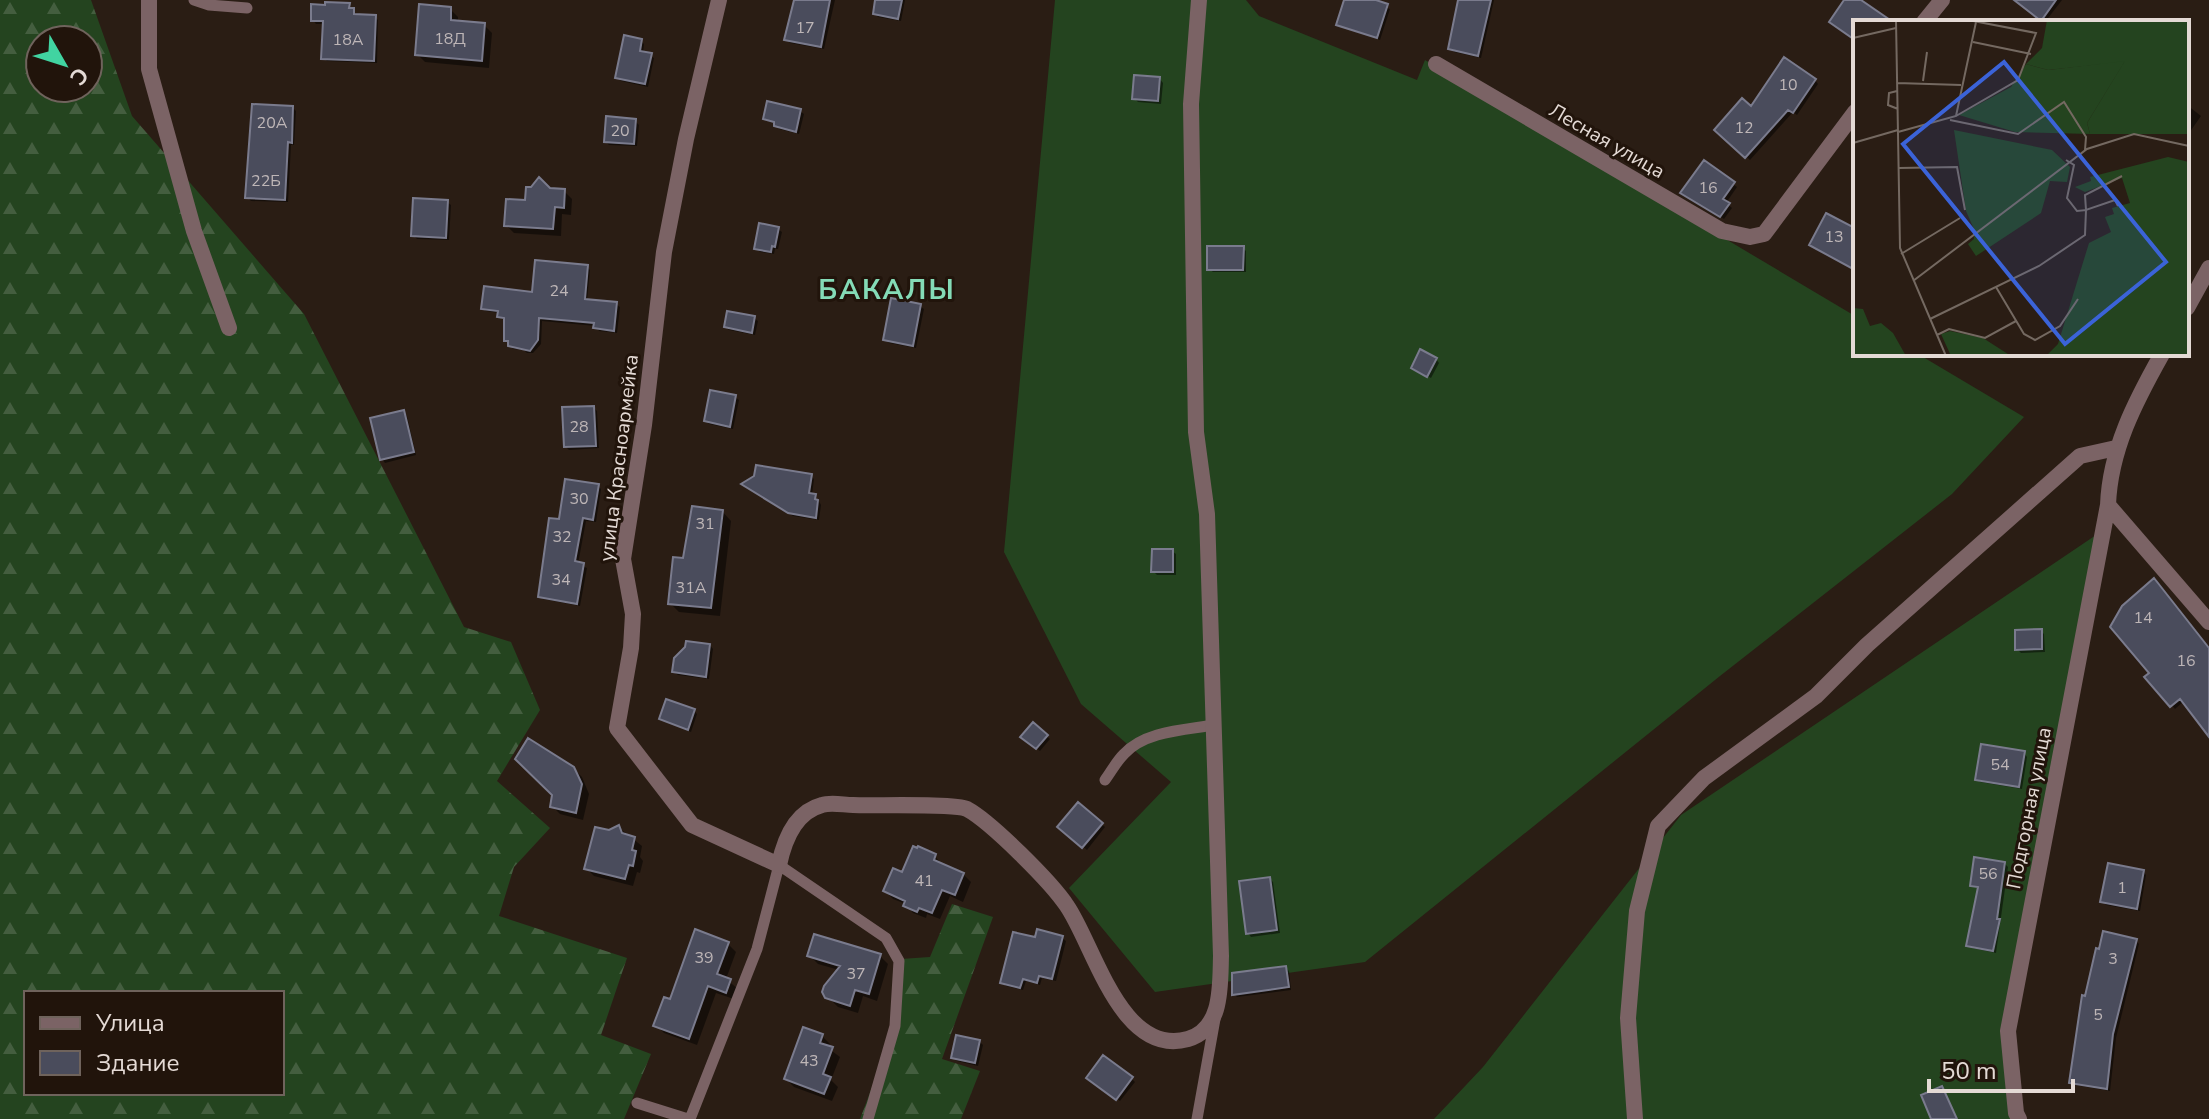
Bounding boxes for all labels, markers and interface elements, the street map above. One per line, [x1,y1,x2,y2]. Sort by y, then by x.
house number: 17 [795,17,815,39]
inset map [1853,20,2189,356]
north arrow [24,24,104,104]
house number: 18Д [434,28,466,50]
house number: 18А [333,29,364,51]
text: С [62,61,95,91]
house number: 10 [1778,74,1798,96]
street label: Лесная улица [1544,97,1670,185]
house number: 20А [257,112,288,134]
house number: 12 [1734,117,1754,139]
house number: 20 [610,120,630,142]
house number: 22Б [251,170,281,192]
house number: 16 [1698,177,1718,199]
house number: 13 [1824,226,1844,248]
district label: БАКАЛЫ [818,271,956,309]
house number: 24 [549,280,569,302]
street label: улица Красноармейка [593,353,645,563]
house number: 28 [569,416,589,438]
house number: 30 [569,488,589,510]
house number: 31 [695,513,715,535]
house number: 32 [552,526,572,548]
house number: 34 [551,569,571,591]
house number: 31А [676,577,707,599]
house number: 14 [2133,607,2153,629]
house number: 16 [2176,650,2196,672]
street label: Подгорная улица [2000,725,2058,891]
house number: 54 [1990,754,2010,776]
house number: 56 [1978,863,1998,885]
house number: 41 [914,870,934,892]
house number: 1 [2117,877,2127,899]
house number: 39 [694,947,714,969]
house number: 3 [2108,948,2118,970]
house number: 37 [846,963,866,985]
legend [24,991,284,1095]
house number: 5 [2093,1004,2103,1026]
text: Улица [95,1007,165,1039]
scale bar [1929,1043,2073,1093]
text: Здание [96,1047,180,1079]
house number: 43 [799,1050,819,1072]
text: 50 m [1941,1055,1997,1087]

